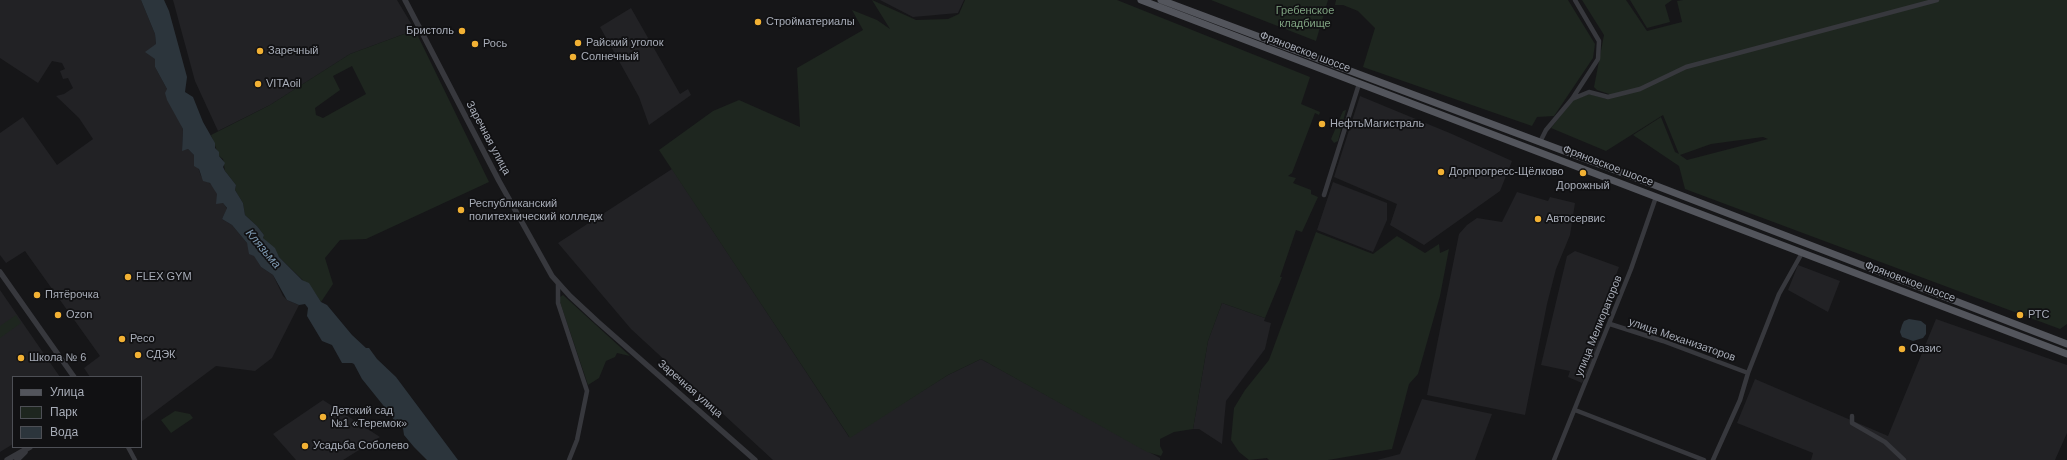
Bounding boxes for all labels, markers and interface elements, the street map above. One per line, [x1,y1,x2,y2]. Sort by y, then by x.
park label: Гребенское кладбище [1276,4,1334,30]
place label: Стройматериалы [766,15,855,29]
marker: Стройматериалы [753,17,763,27]
place label: Бристоль [406,24,454,38]
marker: Бристоль [457,26,467,36]
street label: Фряновское шоссе [1258,29,1352,75]
place label: Райский уголок [586,36,664,50]
place label: Рось [483,37,507,51]
marker: Райский уголок [573,38,583,48]
marker: Рось [470,39,480,49]
place label: Заречный [268,44,318,58]
marker: Заречный [255,46,265,56]
place label: Солнечный [581,50,639,64]
marker: Солнечный [568,52,578,62]
place label: VITAoil [266,77,301,91]
marker: VITAoil [253,79,263,89]
street label: Заречная улица [463,99,513,177]
place label: НефтьМагистраль [1330,117,1424,131]
marker: НефтьМагистраль [1317,119,1327,129]
street label: Фряновское шоссе [1561,143,1655,189]
place label: Дорпрогресс-Щёлково [1449,165,1564,179]
marker: Дорпрогресс-Щёлково [1436,167,1446,177]
marker: Дорожный [1578,168,1588,178]
place label: Дорожный [1556,179,1610,193]
place label: Республиканский политехнический колледж [469,197,603,223]
marker: Республиканский политехнический колледж [456,205,466,215]
place label: Автосервис [1546,212,1605,226]
marker: Автосервис [1533,214,1543,224]
water label: Клязьма [242,226,284,272]
street label: Фряновское шоссе [1863,259,1957,305]
place label: FLEX GYM [136,270,192,284]
marker: FLEX GYM [123,272,133,282]
street label: улица Мелиораторов [1573,273,1625,379]
place label: Пятёрочка [45,288,99,302]
marker: Пятёрочка [32,290,42,300]
place label: Ozon [66,308,92,322]
place label: РТС [2028,308,2050,322]
marker: Ozon [53,310,63,320]
marker: РТС [2015,310,2025,320]
street label: улица Механизаторов [1627,315,1737,365]
place label: Ресо [130,332,155,346]
marker: Ресо [117,334,127,344]
place label: Оазис [1910,342,1941,356]
marker: Оазис [1897,344,1907,354]
place label: СДЭК [146,348,175,362]
marker: СДЭК [133,350,143,360]
place label: Школа № 6 [29,351,86,365]
marker: Школа № 6 [16,353,26,363]
street label: Заречная улица [655,357,725,421]
legend [12,376,142,448]
text: Улица [50,385,84,399]
place label: Детский сад №1 «Теремок» [331,404,407,430]
text: Парк [50,405,77,419]
marker: Детский сад №1 «Теремок» [318,412,328,422]
text: Вода [50,425,78,439]
place label: Усадьба Соболево [313,439,409,453]
marker: Усадьба Соболево [300,441,310,451]

